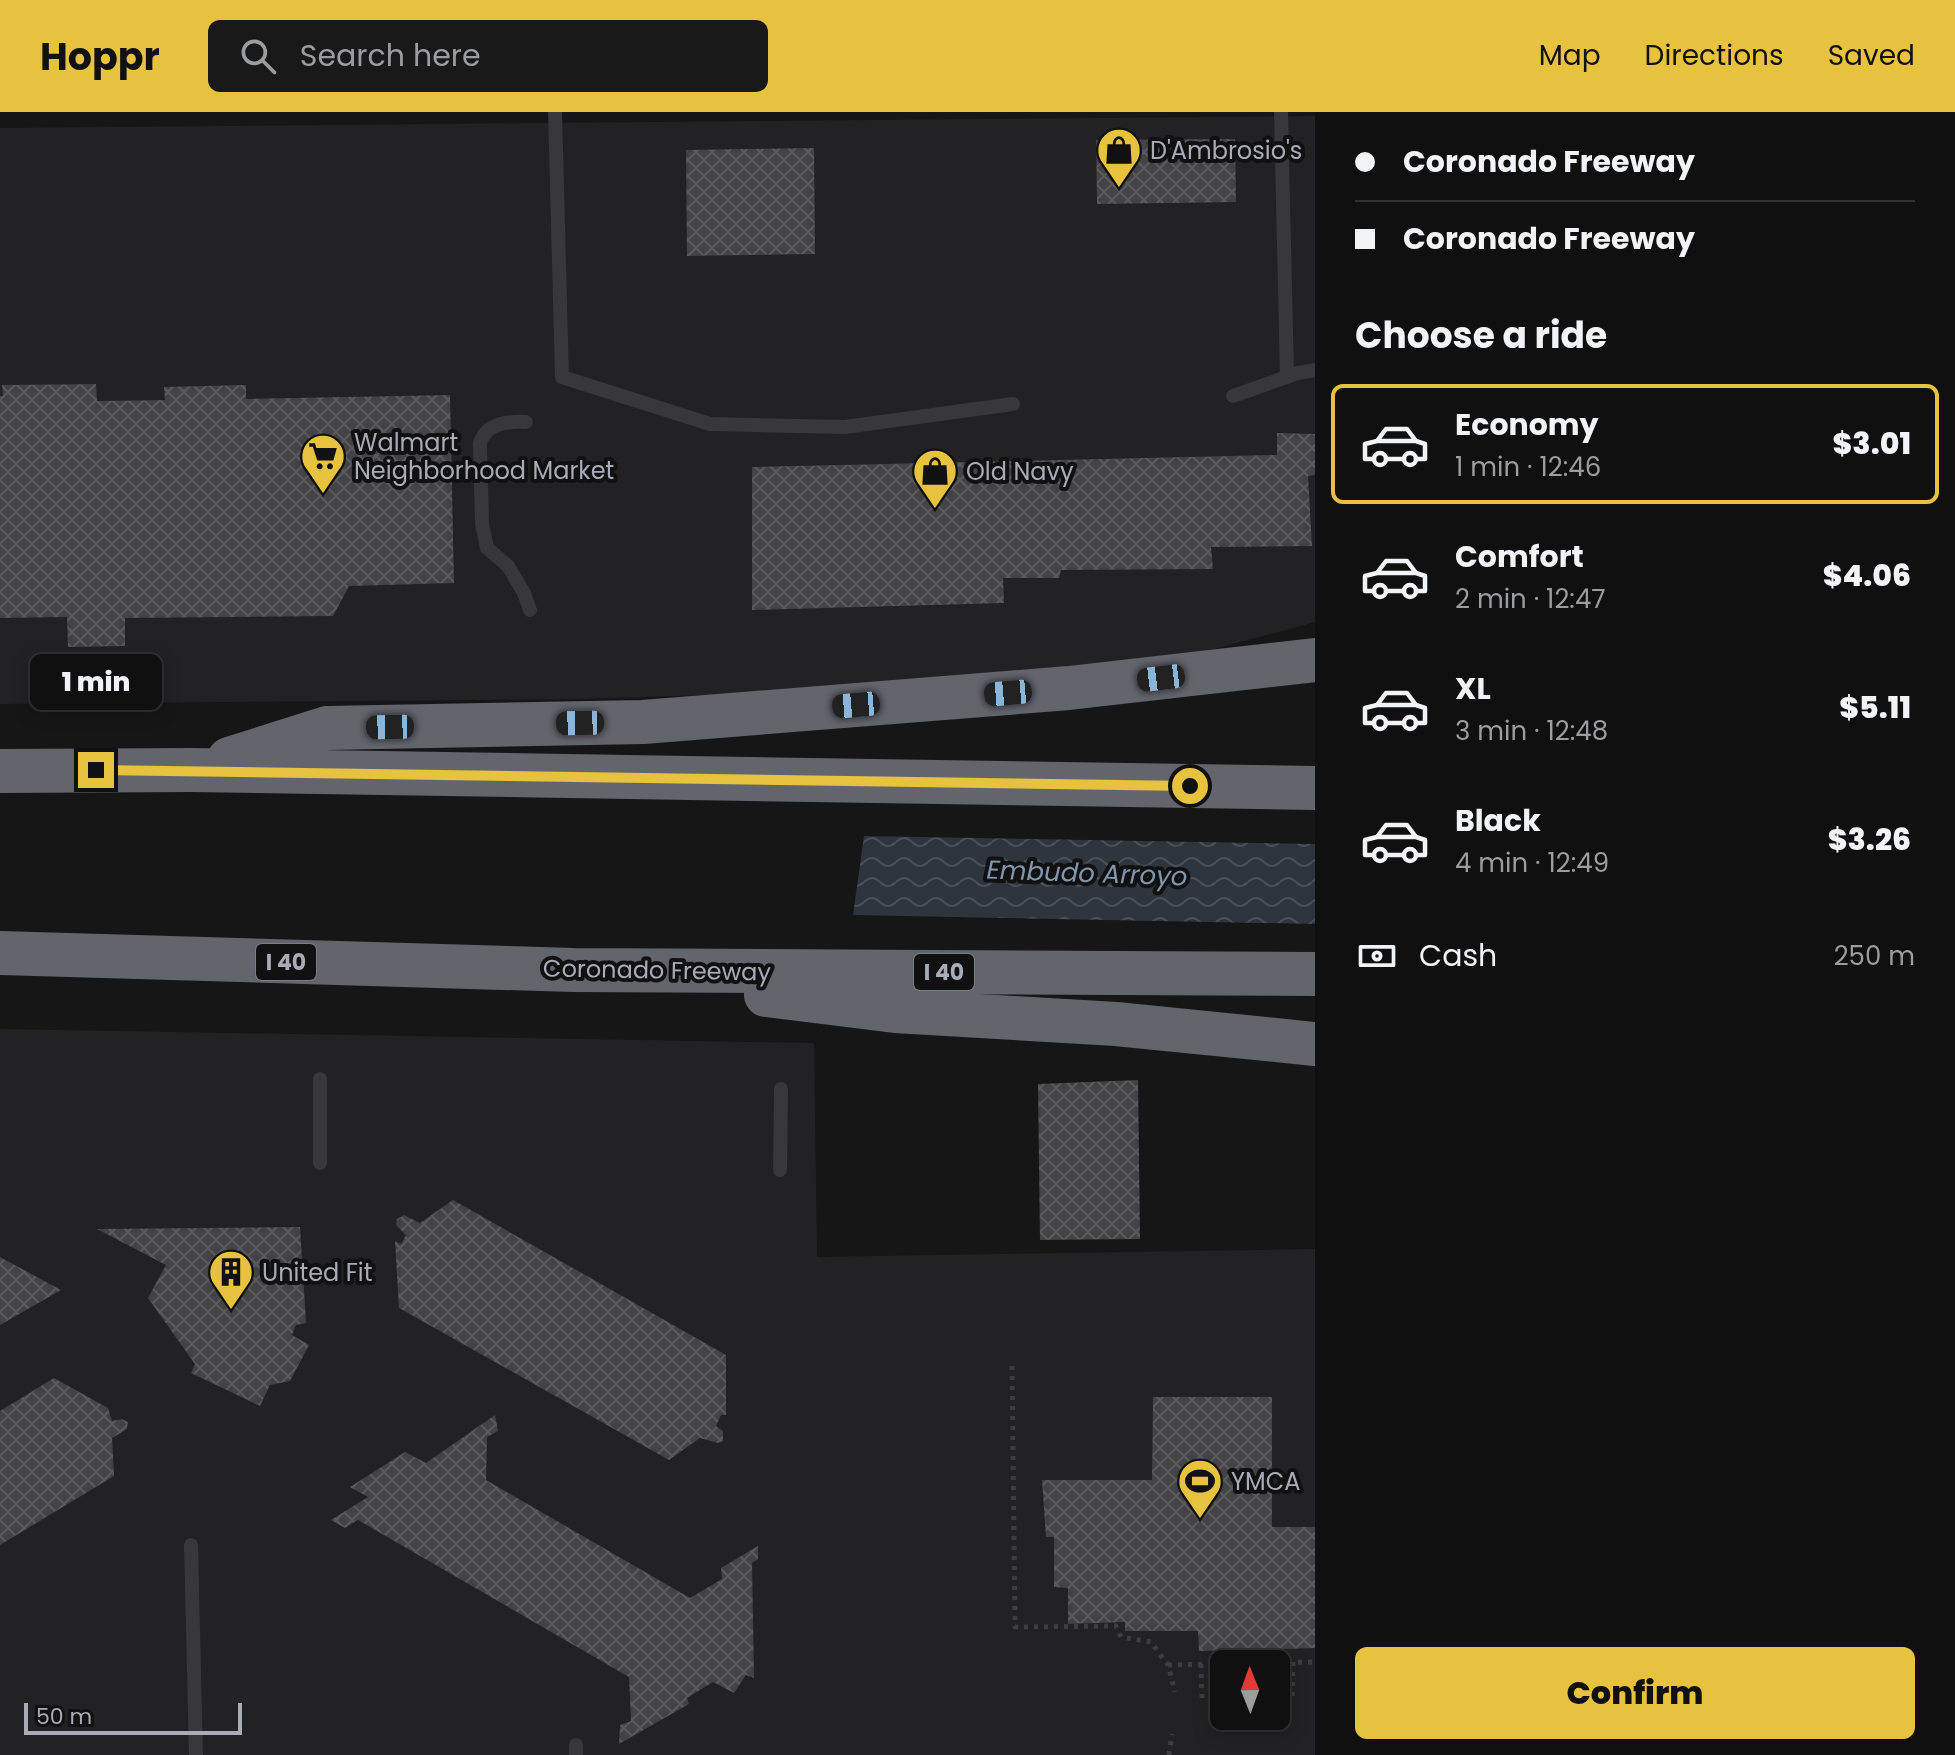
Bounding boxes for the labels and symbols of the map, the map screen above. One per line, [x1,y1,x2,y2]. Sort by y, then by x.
shop icon: D'Ambrosio's [1095,126,1143,189]
place label: D'Ambrosio's [1150,134,1302,167]
place label: Walmart Neighborhood Market [354,426,614,487]
supermarket icon: Walmart Neighborhood Market [299,432,347,495]
shop icon: Old Navy [911,447,959,510]
place label: Old Navy [966,455,1074,488]
callout: 1 min [30,654,162,710]
car [1136,663,1186,693]
car [983,679,1033,707]
car [831,691,881,719]
car [556,711,604,735]
car [366,715,414,739]
route end [78,752,114,788]
route start [1172,768,1208,804]
water label: Embudo Arroyo [986,852,1188,894]
road number: I 40 [256,944,316,980]
street label: Coronado Freeway [543,952,772,988]
road number: I 40 [914,954,974,990]
building icon: United Fit [207,1248,255,1311]
place label: United Fit [262,1256,372,1289]
sports icon: YMCA [1176,1457,1224,1520]
place label: YMCA [1231,1465,1300,1498]
north arrow [1210,1650,1290,1730]
scale bar [24,1699,242,1735]

